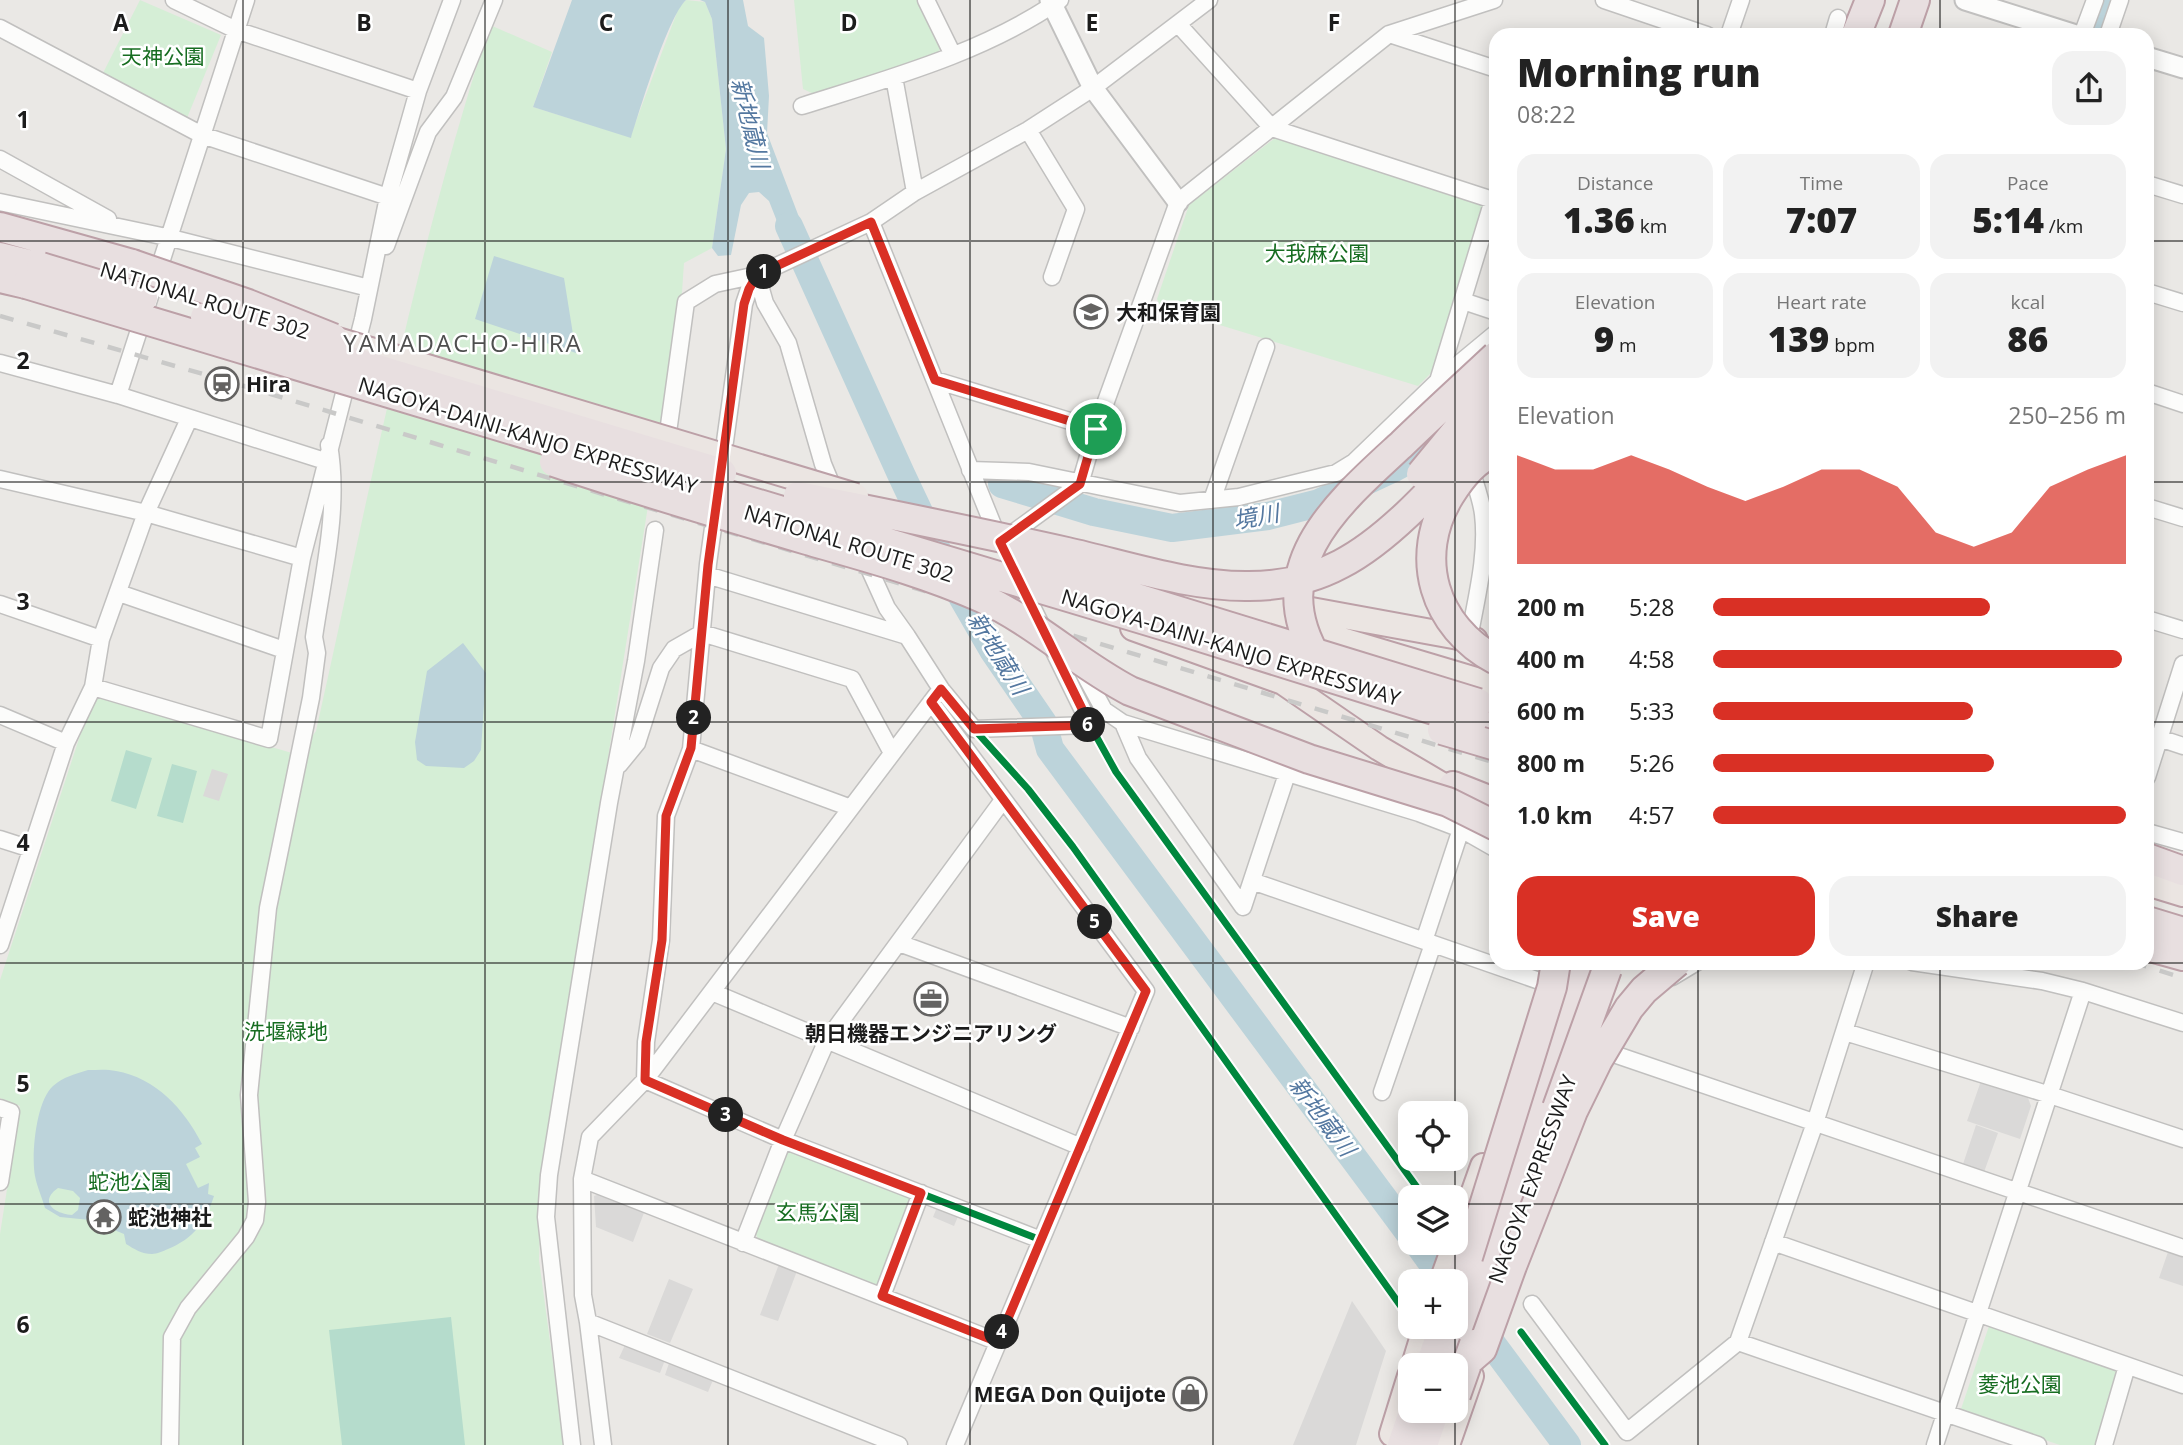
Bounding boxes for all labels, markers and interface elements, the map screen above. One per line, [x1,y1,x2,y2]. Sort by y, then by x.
text: A [113,6,129,38]
text: B [356,6,372,38]
text: C [599,6,613,38]
text: D [840,6,858,38]
text: E [1086,6,1098,38]
text: F [1328,6,1340,38]
park label: 天神公園 [121,42,205,70]
text: Morning run [1517,46,1761,98]
button: share [2052,51,2126,125]
water label: 新地蔵川 [724,74,778,174]
text: 08:22 [1517,98,1576,130]
text: 1 [16,103,30,135]
text: Distance [1577,170,1653,196]
text: Time [1800,170,1843,196]
text: Pace [2007,170,2049,196]
text: 1.36 [1563,196,1635,243]
text: 7:07 [1786,196,1857,243]
text: 5:14 [1972,196,2044,243]
text: km [1635,213,1667,239]
text: /km [2044,213,2083,239]
park label: 大我麻公園 [1265,239,1370,267]
pin: 1 [746,254,782,290]
street label: NATIONAL ROUTE 302 [97,255,313,345]
text: 1 [758,258,769,284]
text: Elevation [1575,289,1656,315]
text: Heart rate [1776,289,1867,315]
text: kcal [2011,289,2045,315]
school or university icon: 大和保育園 [1072,293,1110,331]
place label: 大和保育園 [1116,298,1221,326]
text: 9 [1594,315,1614,362]
text: 139 [1768,315,1829,362]
text: 86 [2007,315,2048,362]
district label: YAMADACHO-HIRA [343,326,583,359]
text: m [1614,332,1637,358]
text: bpm [1829,332,1875,358]
text: 2 [16,344,30,376]
station icon: Hira [203,365,241,403]
place label: Hira [246,370,291,398]
street label: NAGOYA-DAINI-KANJO EXPRESSWAY [355,370,701,500]
pin [1066,399,1126,459]
text: Elevation [1517,399,1615,431]
text: 250–256 m [2008,399,2126,431]
icon: arrive [1077,410,1115,448]
water label: 境川 [1231,496,1284,536]
street label: NATIONAL ROUTE 302 [741,498,957,588]
street label: NAGOYA-DAINI-KANJO EXPRESSWAY [1058,582,1404,712]
text: 3 [16,585,30,617]
text: 200 m [1517,591,1585,623]
text: 5:28 [1629,591,1675,623]
water label: 新地蔵川 [961,606,1039,703]
text: 400 m [1517,643,1585,675]
text: 4:58 [1629,643,1675,675]
text: 600 m [1517,695,1585,727]
text: 5:33 [1629,695,1675,727]
pin: 2 [676,700,712,736]
text: 2 [688,704,699,730]
pin: 6 [1070,708,1106,742]
text: 6 [1082,711,1093,737]
text: 800 m [1517,747,1585,779]
text: 5:26 [1629,747,1675,779]
text: 1.0 km [1517,799,1593,831]
text: 4:57 [1629,799,1675,831]
text: 4 [16,826,30,858]
button: Save [1517,876,1815,956]
button: Share [1829,876,2126,956]
pin: 5 [1078,904,1112,940]
text: 5 [1089,908,1100,934]
office icon: 朝日機器エンジニアリング [912,980,950,1018]
park label: 洗堰緑地 [244,1017,328,1045]
place label: 朝日機器エンジニアリング [805,1019,1057,1047]
text: 5 [16,1067,30,1099]
water label: 新地蔵川 [1283,1070,1365,1165]
street label: NAGOYA EXPRESSWAY [1481,1071,1583,1287]
pin: 3 [708,1098,744,1132]
text: 3 [720,1101,731,1127]
map controls [1398,1101,1468,1423]
button: locate [1398,1101,1468,1171]
park label: 蛇池公園 [88,1167,172,1195]
button: layers [1398,1185,1468,1255]
temple icon: 蛇池神社 [85,1198,123,1236]
park label: 玄馬公園 [776,1198,860,1226]
place label: 蛇池神社 [128,1203,212,1231]
button: + [1398,1269,1468,1339]
text: 6 [16,1308,30,1340]
pin: 4 [984,1314,1020,1350]
text: 4 [996,1318,1007,1344]
button: − [1398,1353,1468,1423]
park label: 菱池公園 [1978,1370,2062,1398]
shop icon: MEGA Don Quijote [1171,1375,1209,1413]
place label: MEGA Don Quijote [974,1380,1166,1408]

